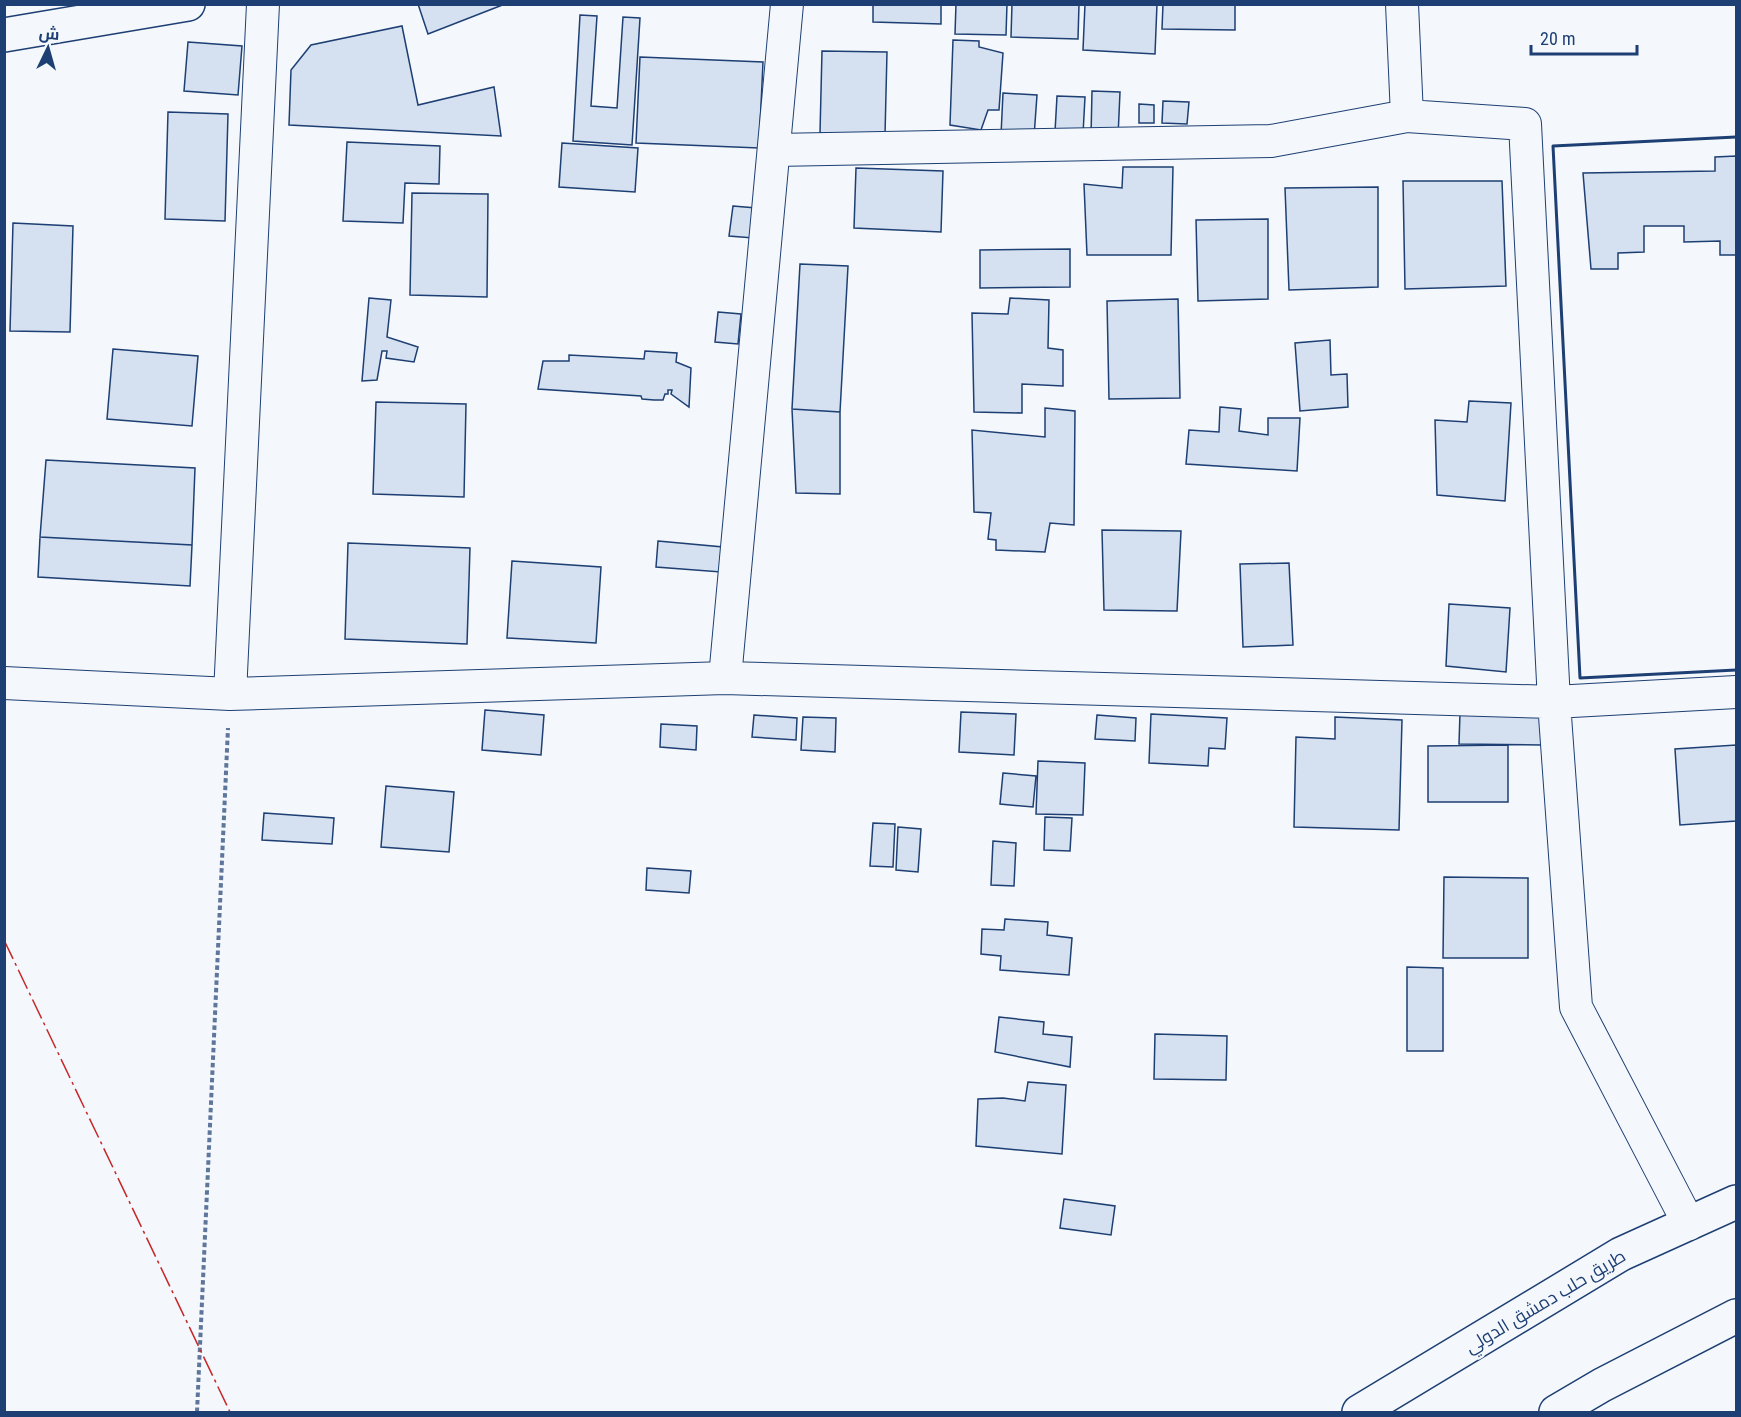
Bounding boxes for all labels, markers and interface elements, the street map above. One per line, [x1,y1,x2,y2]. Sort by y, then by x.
north arrow [18,18,78,78]
scale bar [1531,18,1638,56]
text: ش [38,23,60,44]
text: 20 m [1540,28,1575,49]
street label: طريق حلب دمشق الدولي [1461,1245,1631,1361]

